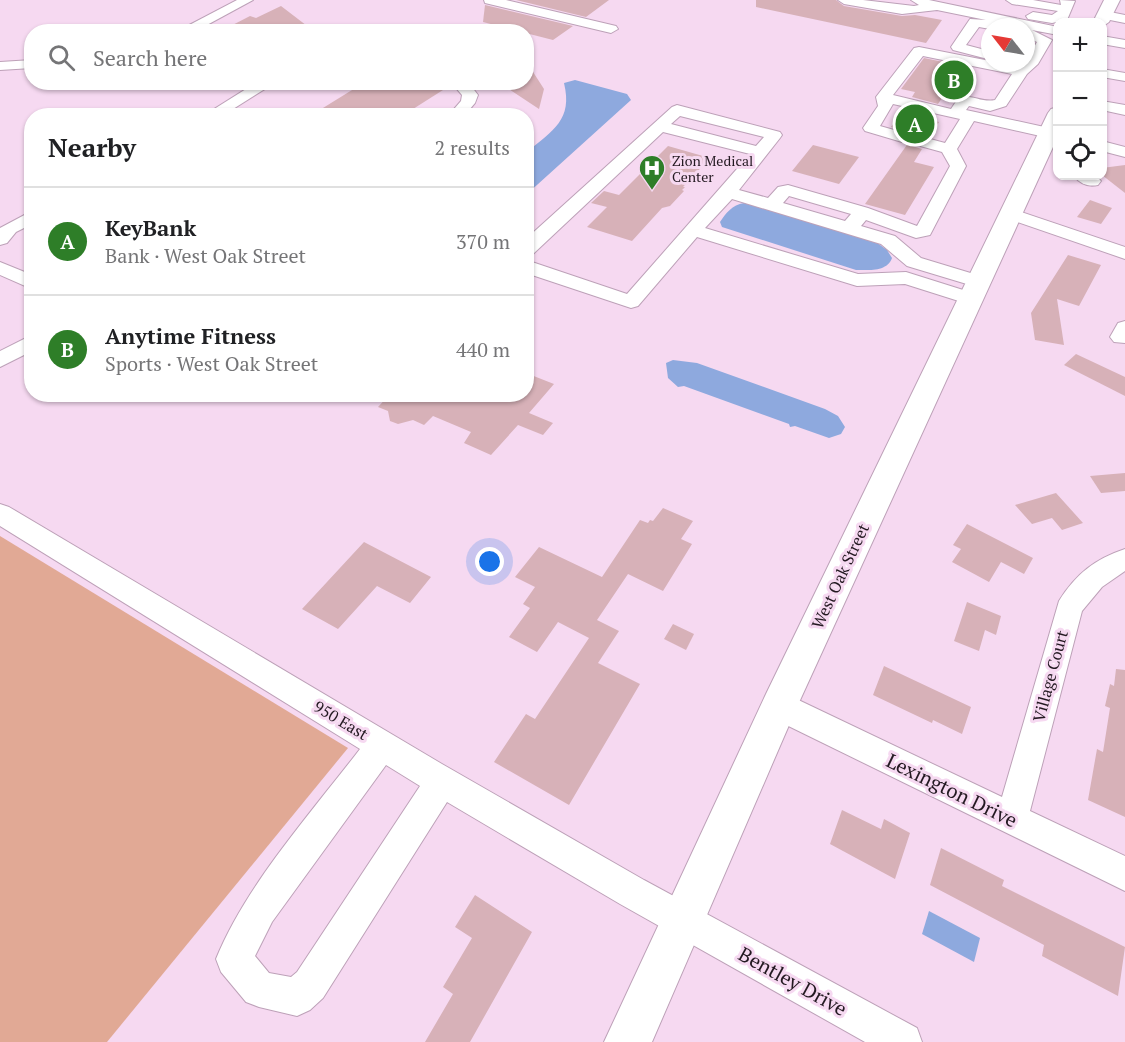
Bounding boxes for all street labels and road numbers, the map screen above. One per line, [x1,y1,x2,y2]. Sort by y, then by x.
street label: West Oak Street [806,520,874,632]
street label: Village Court [1027,628,1073,724]
street label: 950 East [310,695,372,745]
street label: Lexington Drive [882,747,1022,833]
street label: Bentley Drive [734,940,852,1022]

